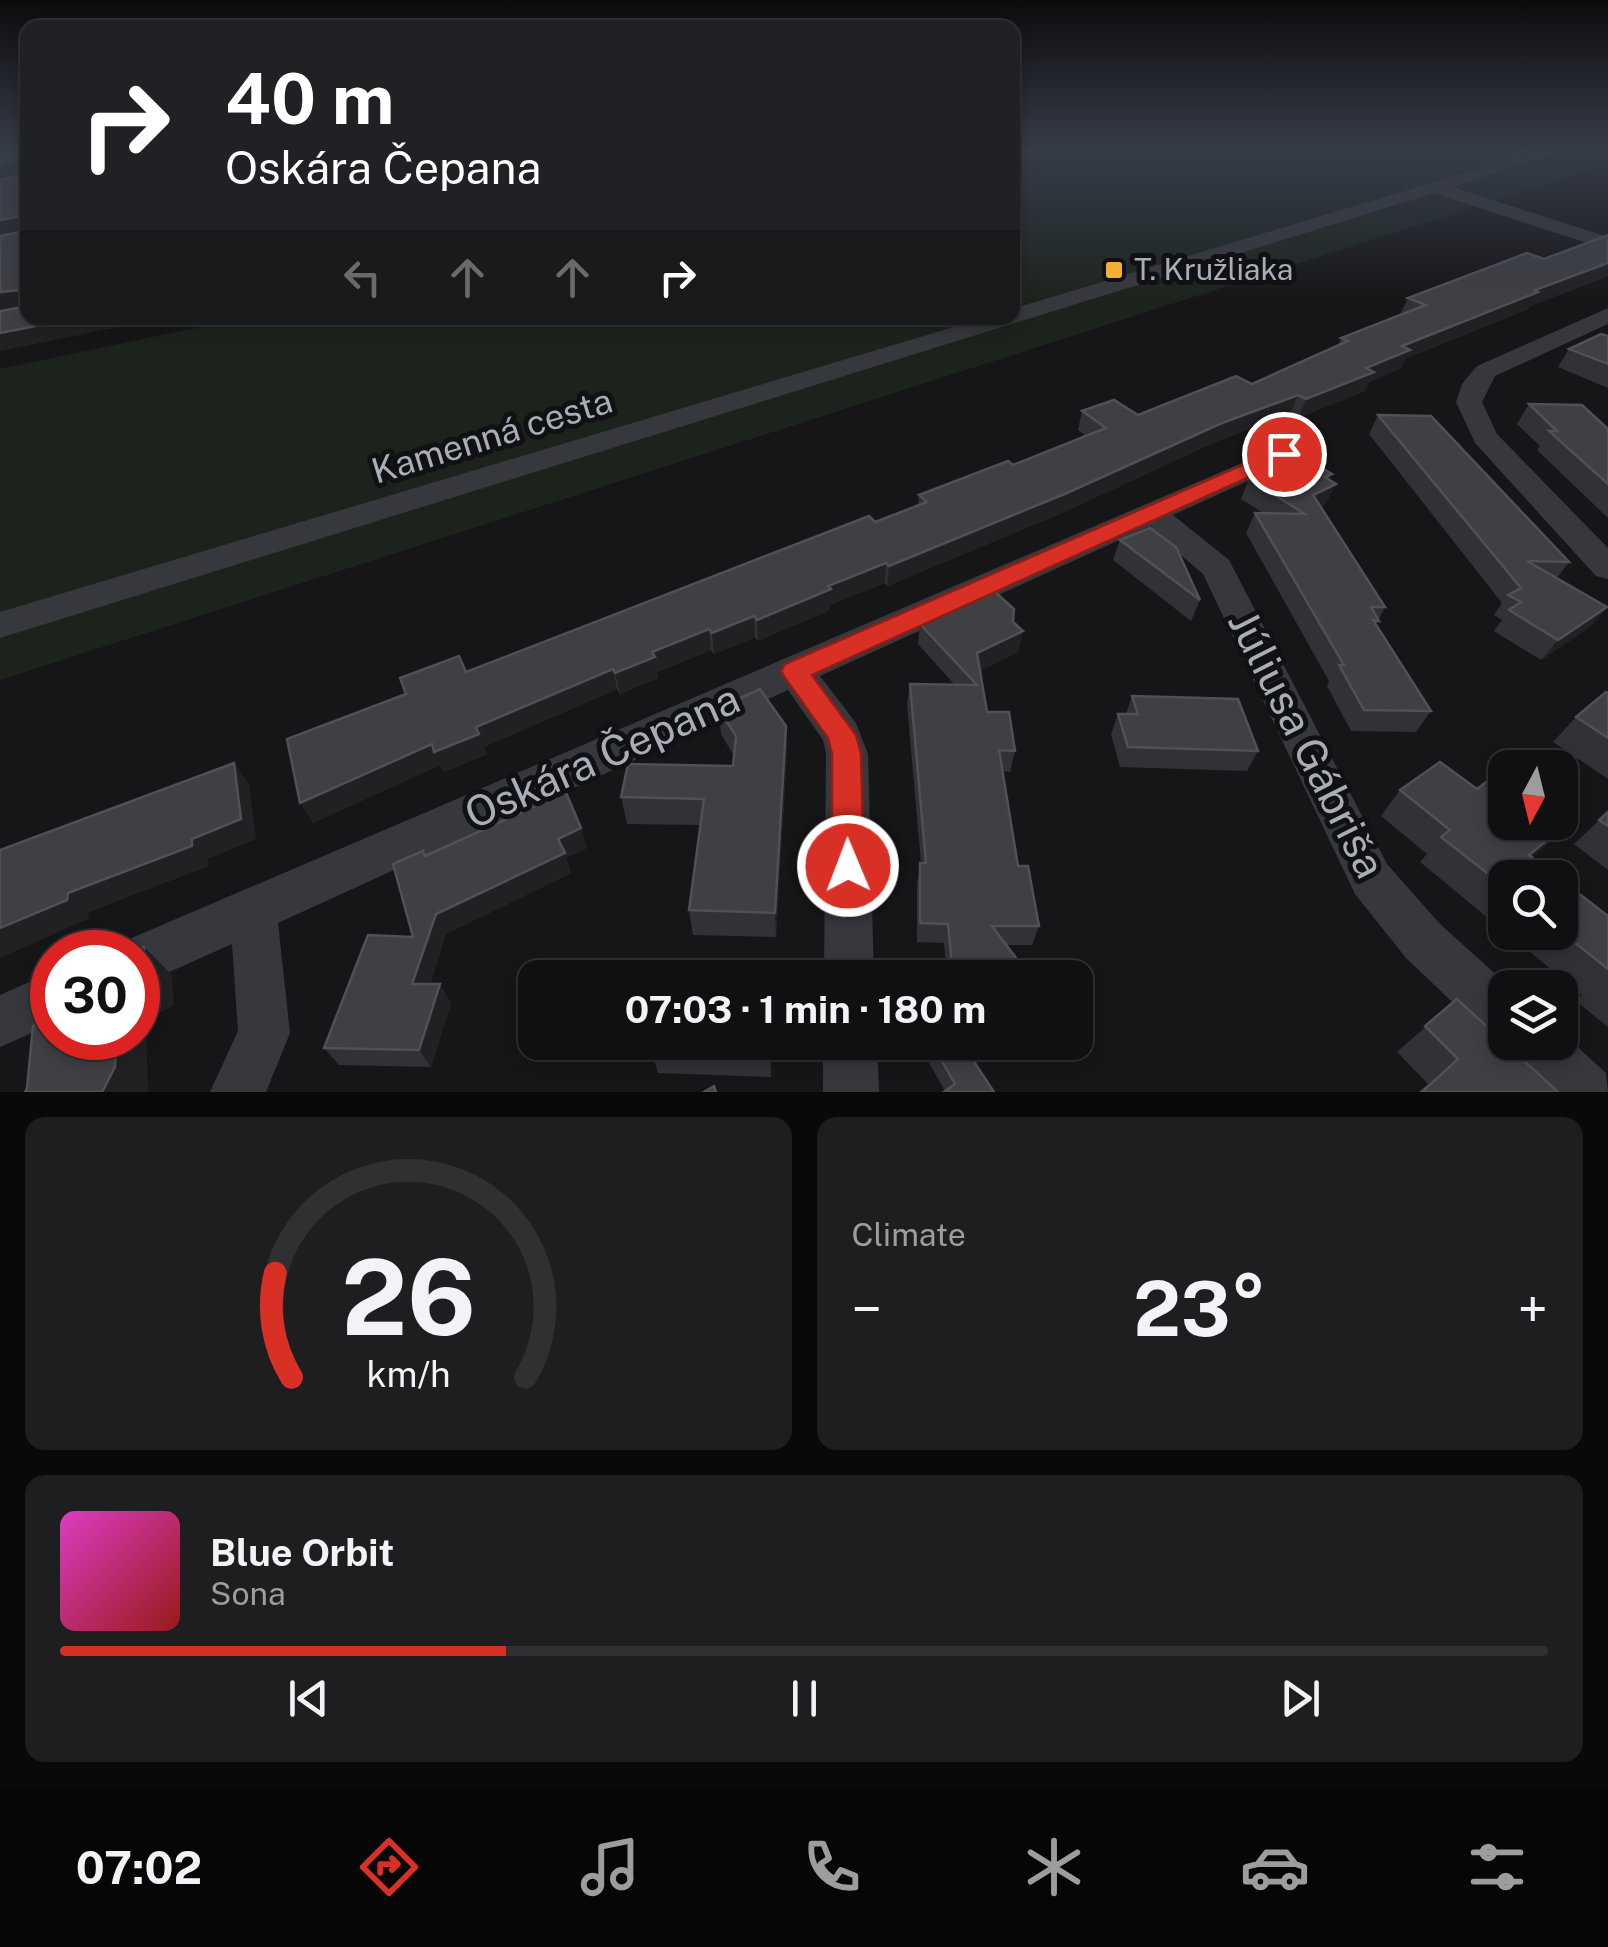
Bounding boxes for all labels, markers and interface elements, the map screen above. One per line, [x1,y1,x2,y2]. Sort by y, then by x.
text: 40 m [225,57,395,140]
icon: right [60,60,190,190]
text: Oskára Čepana [225,141,541,194]
icon: left [335,250,390,305]
icon: ahead [440,250,495,305]
icon: ahead [545,250,600,305]
icon: right [650,250,705,305]
place label: T. Kružliaka [1134,251,1293,287]
marker: T. Kružliaka [1103,259,1125,281]
street label: Kamenná cesta [367,379,617,492]
pin [1242,412,1327,497]
icon: arrive [1257,427,1312,482]
street label: Júliusa Gábriša [1219,602,1396,886]
street label: Oskára Čepana [457,673,747,838]
north arrow [1488,750,1578,840]
map controls [1488,750,1578,1060]
position arrow [796,814,900,918]
button: search [1488,860,1578,950]
speed limit sign: 30 [30,930,160,1060]
button: layers [1488,970,1578,1060]
text: 07:03 · 1 min · 180 m [625,987,986,1032]
text: Climate [852,1216,966,1253]
text: 26 [341,1236,476,1358]
text: 23° [1133,1265,1266,1353]
text: − [852,1277,882,1341]
text: + [1518,1277,1548,1341]
text: km/h [366,1353,450,1395]
text: Blue Orbit [210,1530,394,1575]
text: Sona [210,1575,286,1612]
icon: previous [281,1671,336,1726]
icon: pause [777,1671,832,1726]
icon: next [1273,1671,1328,1726]
icon: directions [354,1832,424,1902]
icon: music [575,1832,645,1902]
icon: phone [797,1832,867,1902]
icon: climate [1019,1832,1089,1902]
icon: car [1240,1832,1310,1902]
icon: filters [1462,1832,1532,1902]
text: 07:02 [76,1841,202,1894]

